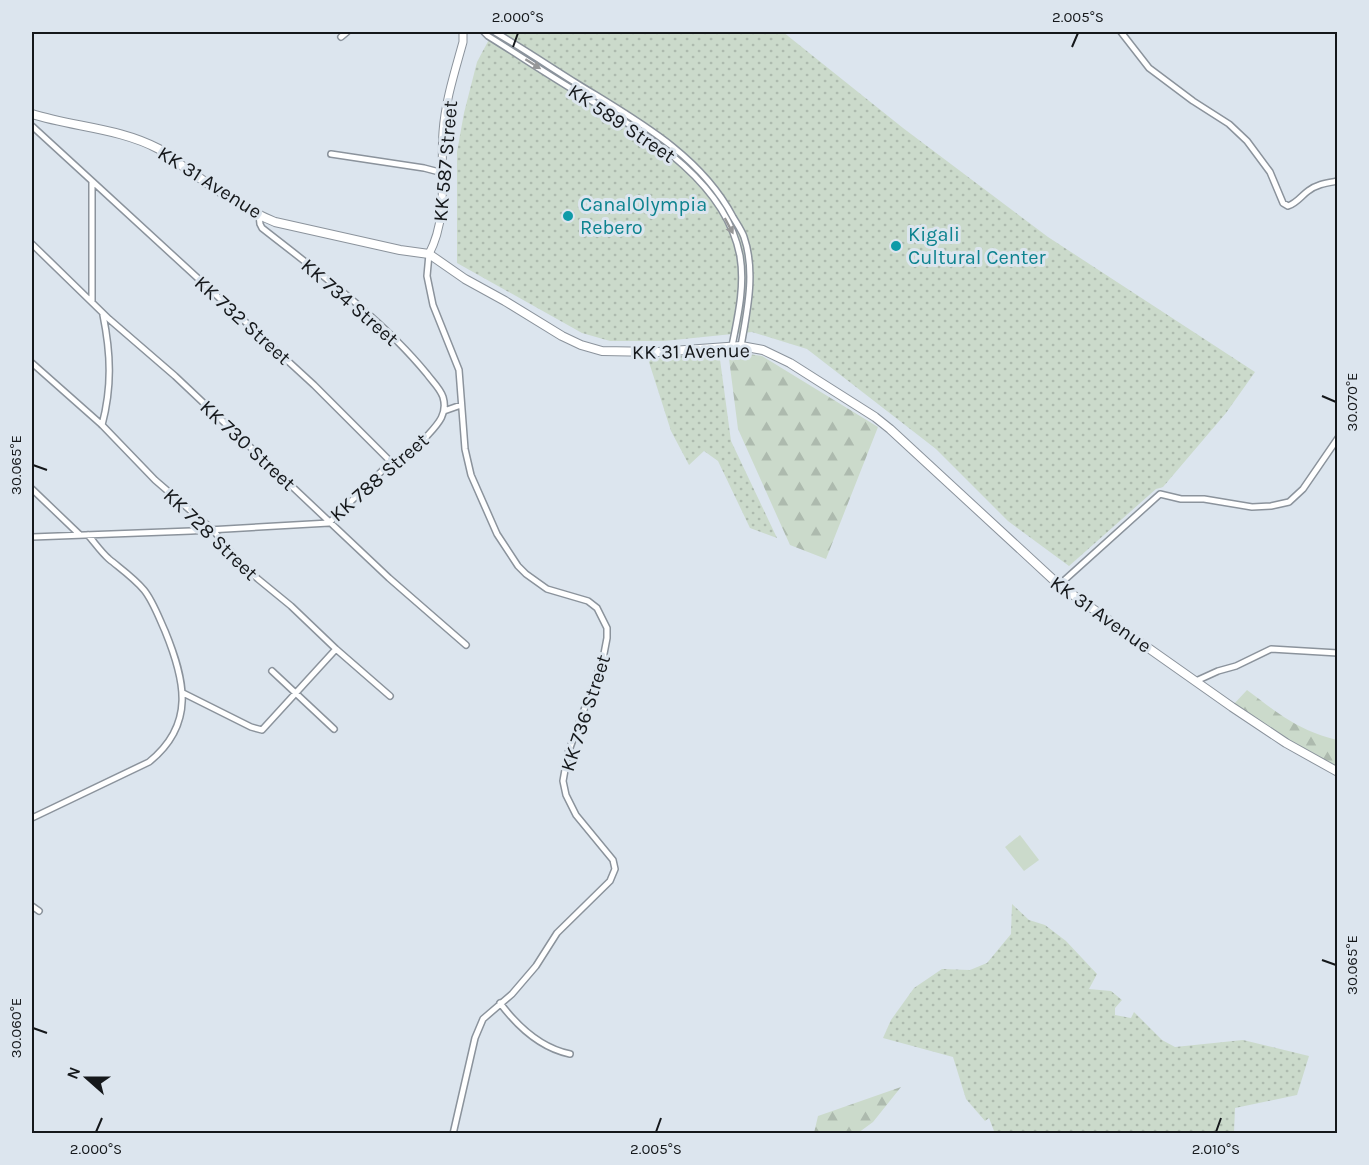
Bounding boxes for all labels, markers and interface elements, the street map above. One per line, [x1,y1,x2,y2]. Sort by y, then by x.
text: 2.000°S [492,8,544,26]
text: 2.005°S [1052,8,1104,26]
one-way arrow [524,58,541,69]
street label: KK 589 Street [564,79,680,168]
street label: KK 587 Street [429,99,462,223]
street label: KK 31 Avenue [154,141,266,223]
place label: CanalOlympia Rebero [580,193,707,239]
marker: CanalOlympia Rebero [561,209,575,223]
one-way arrow [724,217,733,234]
place label: Kigali Cultural Center [908,223,1047,269]
marker: Kigali Cultural Center [889,239,903,253]
street label: KK 734 Street [296,254,403,351]
street label: KK 732 Street [190,271,296,370]
street label: KK 31 Avenue [632,339,750,364]
text: 30.070°E [1343,373,1361,431]
street label: KK 730 Street [195,395,300,496]
street label: KK 788 Street [325,428,434,526]
text: 30.065°E [7,435,25,495]
street label: KK 728 Street [159,484,263,585]
street label: KK 31 Avenue [1046,571,1156,658]
street label: KK 736 Street [556,651,615,774]
text: 30.065°E [1343,935,1361,995]
text: 30.060°E [7,998,25,1058]
north arrow [57,1048,117,1108]
text: N [63,1064,84,1082]
text: 2.000°S [70,1140,122,1158]
text: 2.005°S [630,1140,682,1158]
text: 2.010°S [1192,1140,1240,1158]

